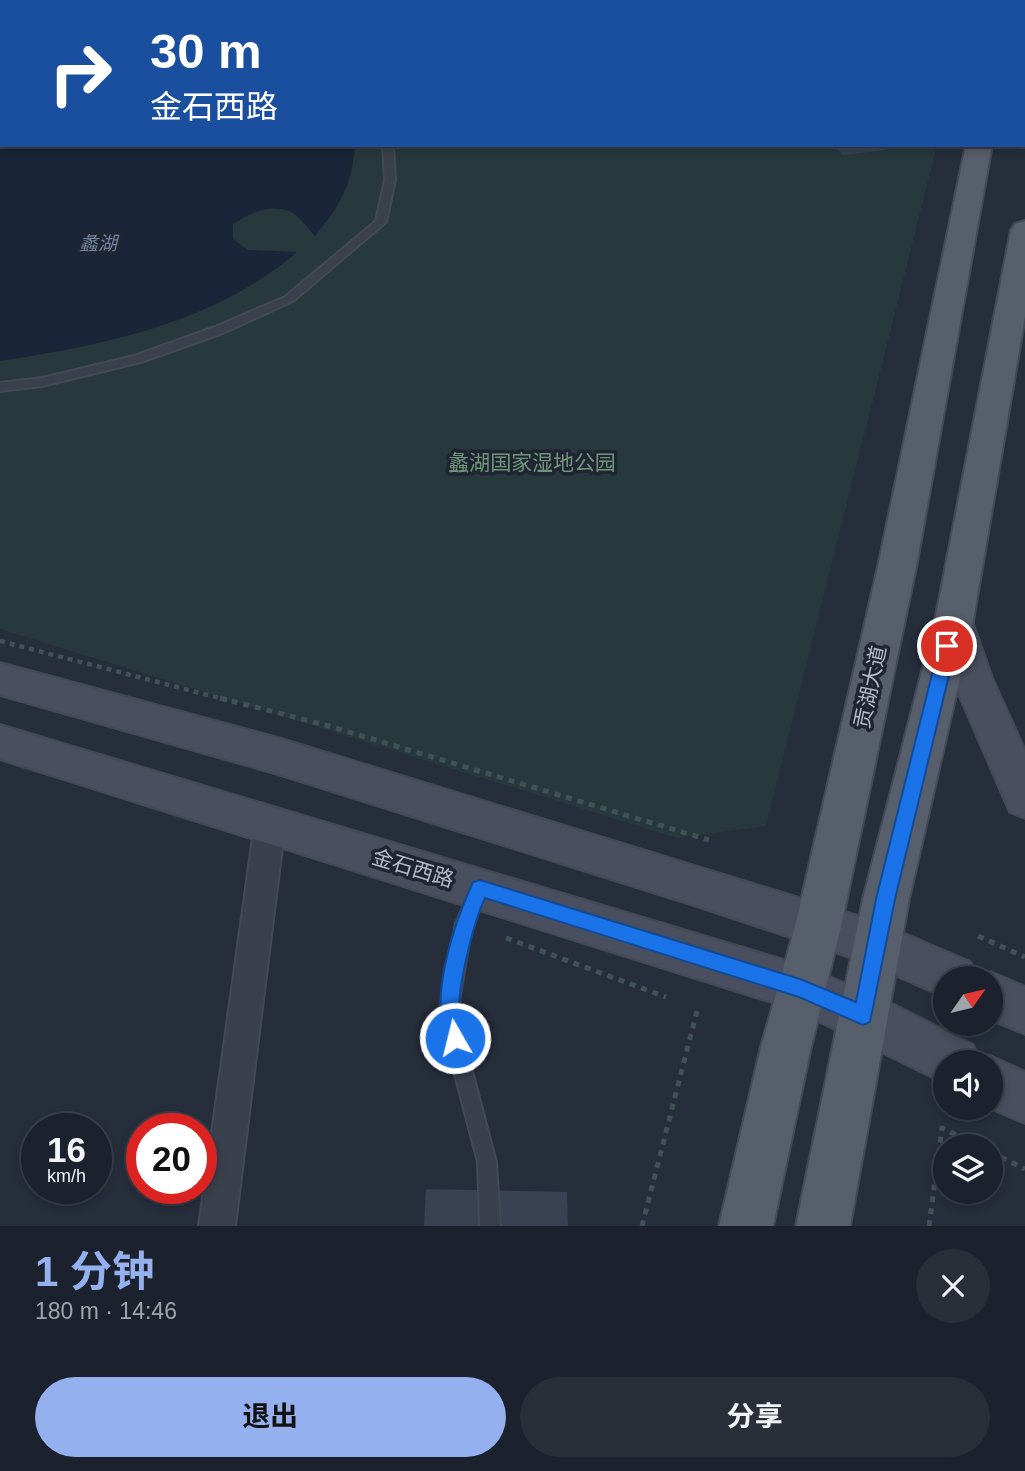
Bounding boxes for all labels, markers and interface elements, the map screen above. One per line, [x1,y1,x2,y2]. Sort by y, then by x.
text: 30 m [150,24,262,78]
icon: right [35,28,126,119]
text: 金石西路 [150,89,278,125]
water label: 蠡湖 [79,233,120,254]
park label: 蠡湖国家湿地公园 [448,451,616,474]
pin [917,616,977,676]
icon: arrive [928,627,966,665]
street label: 贡湖大道 [850,644,890,730]
street label: 金石西路 [369,845,457,891]
north arrow [933,966,1003,1036]
map controls [933,966,1003,1204]
position arrow [418,1001,492,1075]
button: sound [933,1050,1003,1120]
speed limit sign: 20 [126,1113,217,1204]
text: 16 [47,1130,86,1169]
button: layers [933,1134,1003,1204]
text: km/h [47,1166,86,1186]
text: 1 分钟 [35,1248,154,1295]
button: close [916,1249,990,1323]
text: 180 m · 14:46 [35,1298,177,1324]
button: 退出 [35,1377,506,1457]
button: 分享 [520,1377,990,1457]

